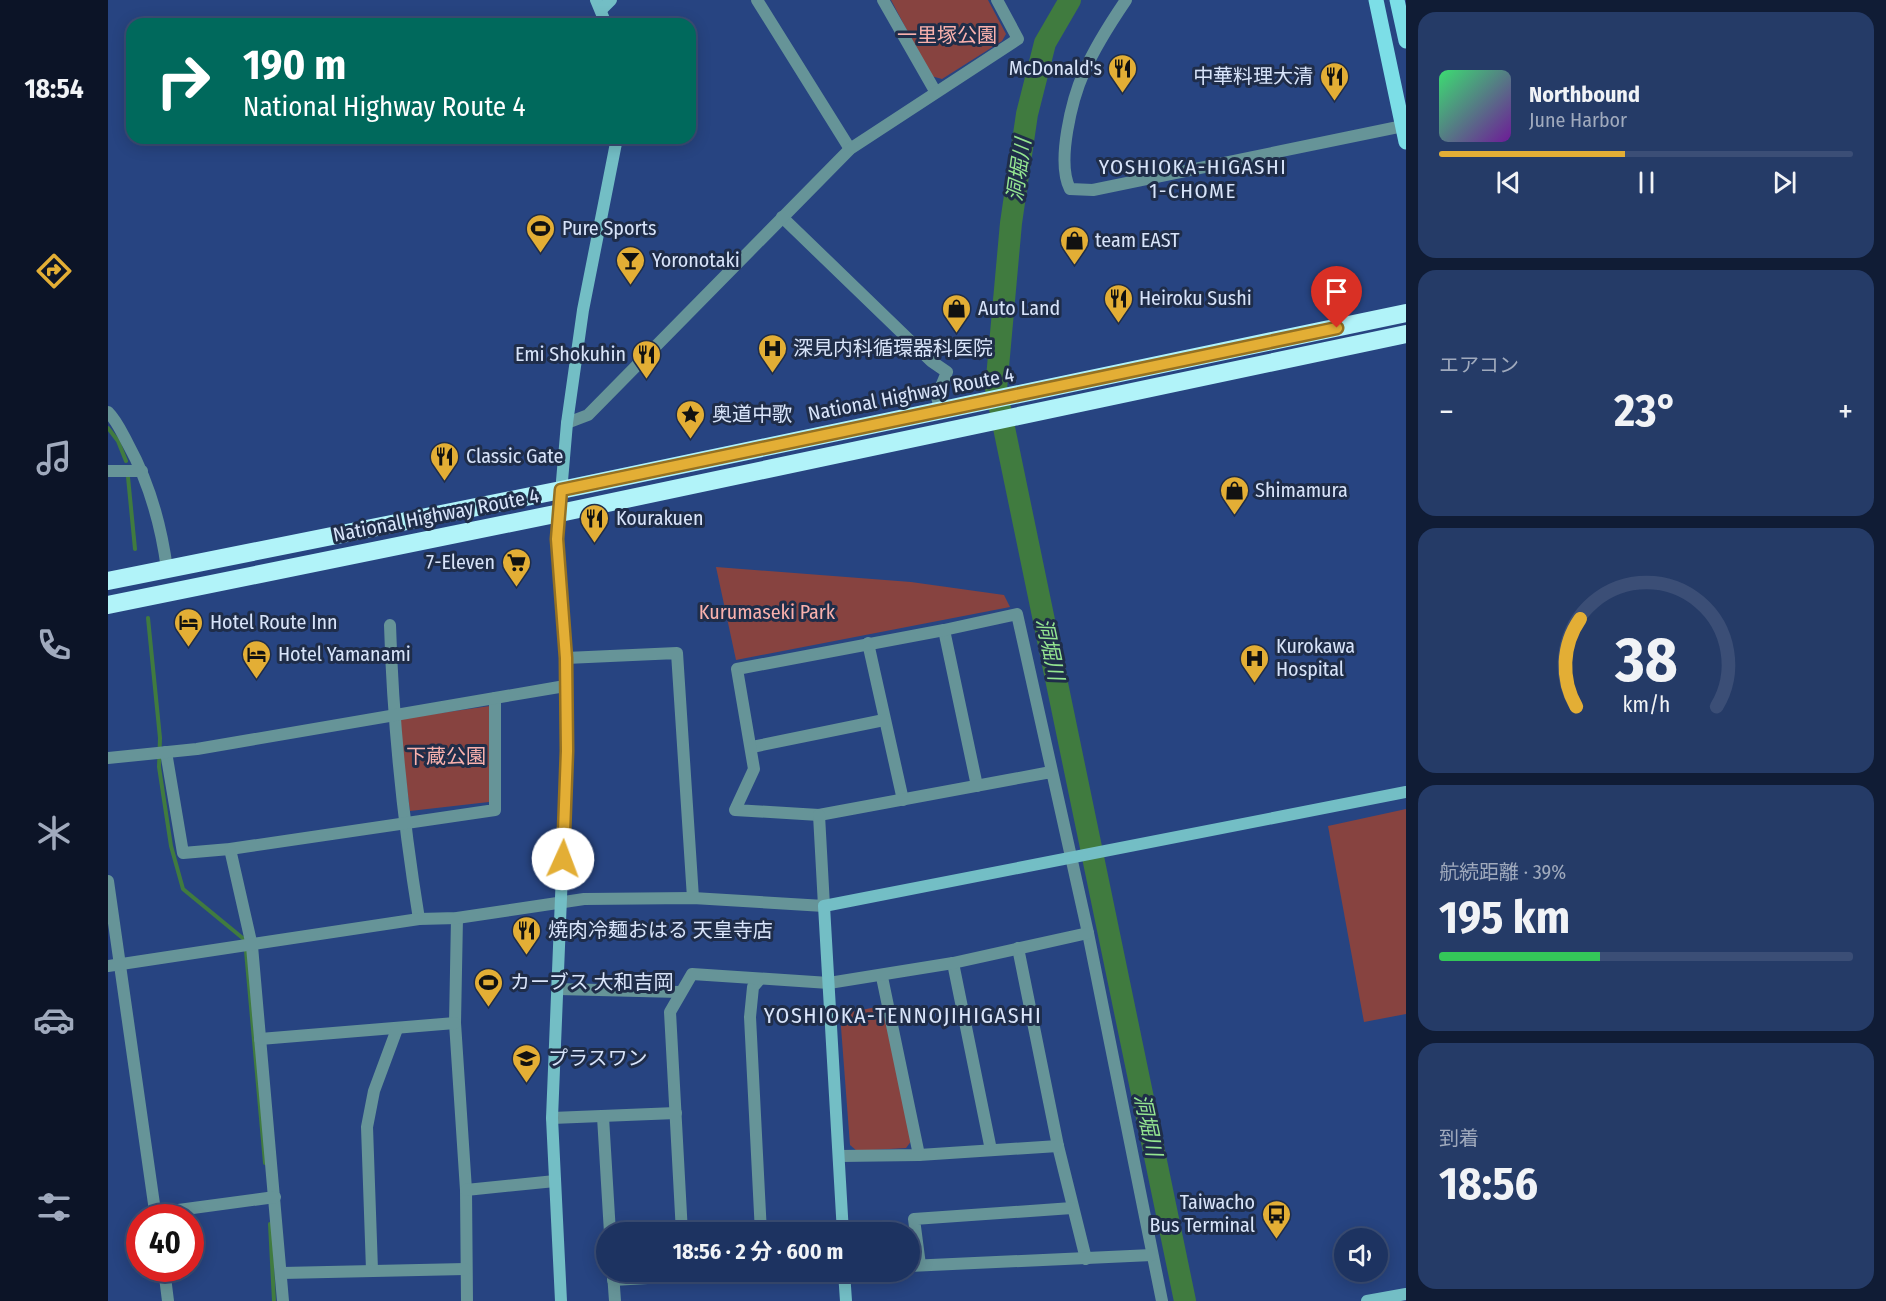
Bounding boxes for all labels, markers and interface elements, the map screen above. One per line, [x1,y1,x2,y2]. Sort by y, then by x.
park label: 一里塚公園 [897,23,997,47]
text: 190 m [243,40,346,90]
icon: right [144,42,222,120]
restaurant icon: McDonald's [1107,52,1139,94]
place label: McDonald's [1009,56,1102,80]
restaurant icon: 中華料理大清 [1318,60,1350,102]
place label: 中華料理大清 [1193,64,1313,88]
text: 18:54 [24,73,84,105]
text: Northbound [1529,81,1640,108]
text: National Highway Route 4 [243,91,526,123]
text: June Harbor [1529,108,1627,132]
water label: 洞堀川 [1002,135,1037,203]
district label: YOSHIOKA-HIGASHI 1-CHOME [1099,154,1287,204]
icon: previous [1492,166,1525,199]
icon: pause [1630,166,1663,199]
icon: next [1768,166,1801,199]
sports icon: Pure Sports [525,212,557,254]
place label: Pure Sports [562,216,657,240]
shop icon: team EAST [1058,224,1090,266]
place label: team EAST [1095,228,1180,252]
bar icon: Yoronotaki [615,244,647,286]
place label: Yoronotaki [652,248,740,272]
icon: directions [33,250,75,292]
pin [1311,266,1362,328]
icon: arrive [1320,275,1353,308]
restaurant icon: Heiroku Sushi [1102,282,1134,324]
place label: Heiroku Sushi [1139,286,1252,310]
shop icon: Auto Land [941,292,973,334]
place label: Auto Land [978,296,1060,320]
hospital icon: 深見内科循環器科医院 [756,332,788,374]
place label: 深見内科循環器科医院 [793,336,993,360]
restaurant icon: Emi Shokuhin [631,338,663,380]
place label: Emi Shokuhin [515,342,626,366]
text: エアコン [1439,353,1519,377]
street label: National Highway Route 4 [806,362,1016,426]
text: 23° [1614,384,1678,438]
text: − [1439,392,1454,432]
text: + [1838,392,1853,432]
place icon: 奥道中歌 [675,398,707,440]
place label: 奥道中歌 [712,402,792,426]
icon: music [33,437,75,479]
restaurant icon: Classic Gate [429,440,461,482]
place label: Classic Gate [466,444,563,468]
shop icon: Shimamura [1218,474,1250,516]
place label: Shimamura [1255,478,1348,502]
street label: National Highway Route 4 [331,483,541,547]
restaurant icon: Kourakuen [579,502,611,544]
place label: Kourakuen [616,506,704,530]
supermarket icon: 7-Eleven [500,546,532,588]
place label: 7-Eleven [426,550,495,574]
park label: Kurumaseki Park [699,600,836,624]
hotel icon: Hotel Route Inn [173,606,205,648]
place label: Hotel Route Inn [210,610,337,634]
water label: 洞堀川 [1031,615,1070,684]
icon: phone [33,624,75,666]
text: 38 [1614,624,1677,699]
place label: Kurokawa Hospital [1276,634,1355,681]
hotel icon: Hotel Yamanami [241,638,273,680]
place label: Hotel Yamanami [278,642,411,666]
hospital icon: Kurokawa Hospital [1239,642,1271,684]
text: km/h [1622,693,1670,719]
park label: 下蔵公園 [406,744,486,768]
icon: climate [33,812,75,854]
position arrow [531,827,595,891]
text: 航続距離 · 39% [1439,860,1566,884]
text: 195 km [1439,891,1570,945]
restaurant icon: 焼肉冷麺おはる 天皇寺店 [511,914,543,956]
place label: 焼肉冷麺おはる 天皇寺店 [548,918,773,942]
sports icon: カーブス 大和吉岡 [473,966,505,1008]
place label: カーブス 大和吉岡 [510,970,674,994]
icon: car [33,999,75,1041]
district label: YOSHIOKA-TENNOJIHIGASHI [764,1002,1042,1029]
school or university icon: プラスワン [511,1042,543,1084]
place label: プラスワン [548,1046,648,1070]
water label: 洞堀川 [1129,1091,1168,1160]
text: 到着 [1439,1126,1479,1150]
text: 18:56 [1439,1157,1538,1211]
icon: filters [33,1186,75,1228]
place label: Taiwacho Bus Terminal [1150,1190,1255,1237]
bus stop icon: Taiwacho Bus Terminal [1260,1198,1292,1240]
speed limit sign: 40 [126,1204,204,1282]
map controls [1334,1228,1388,1282]
button: sound [1334,1228,1388,1282]
text: 18:56 · 2 分 · 600 m [673,1238,843,1265]

